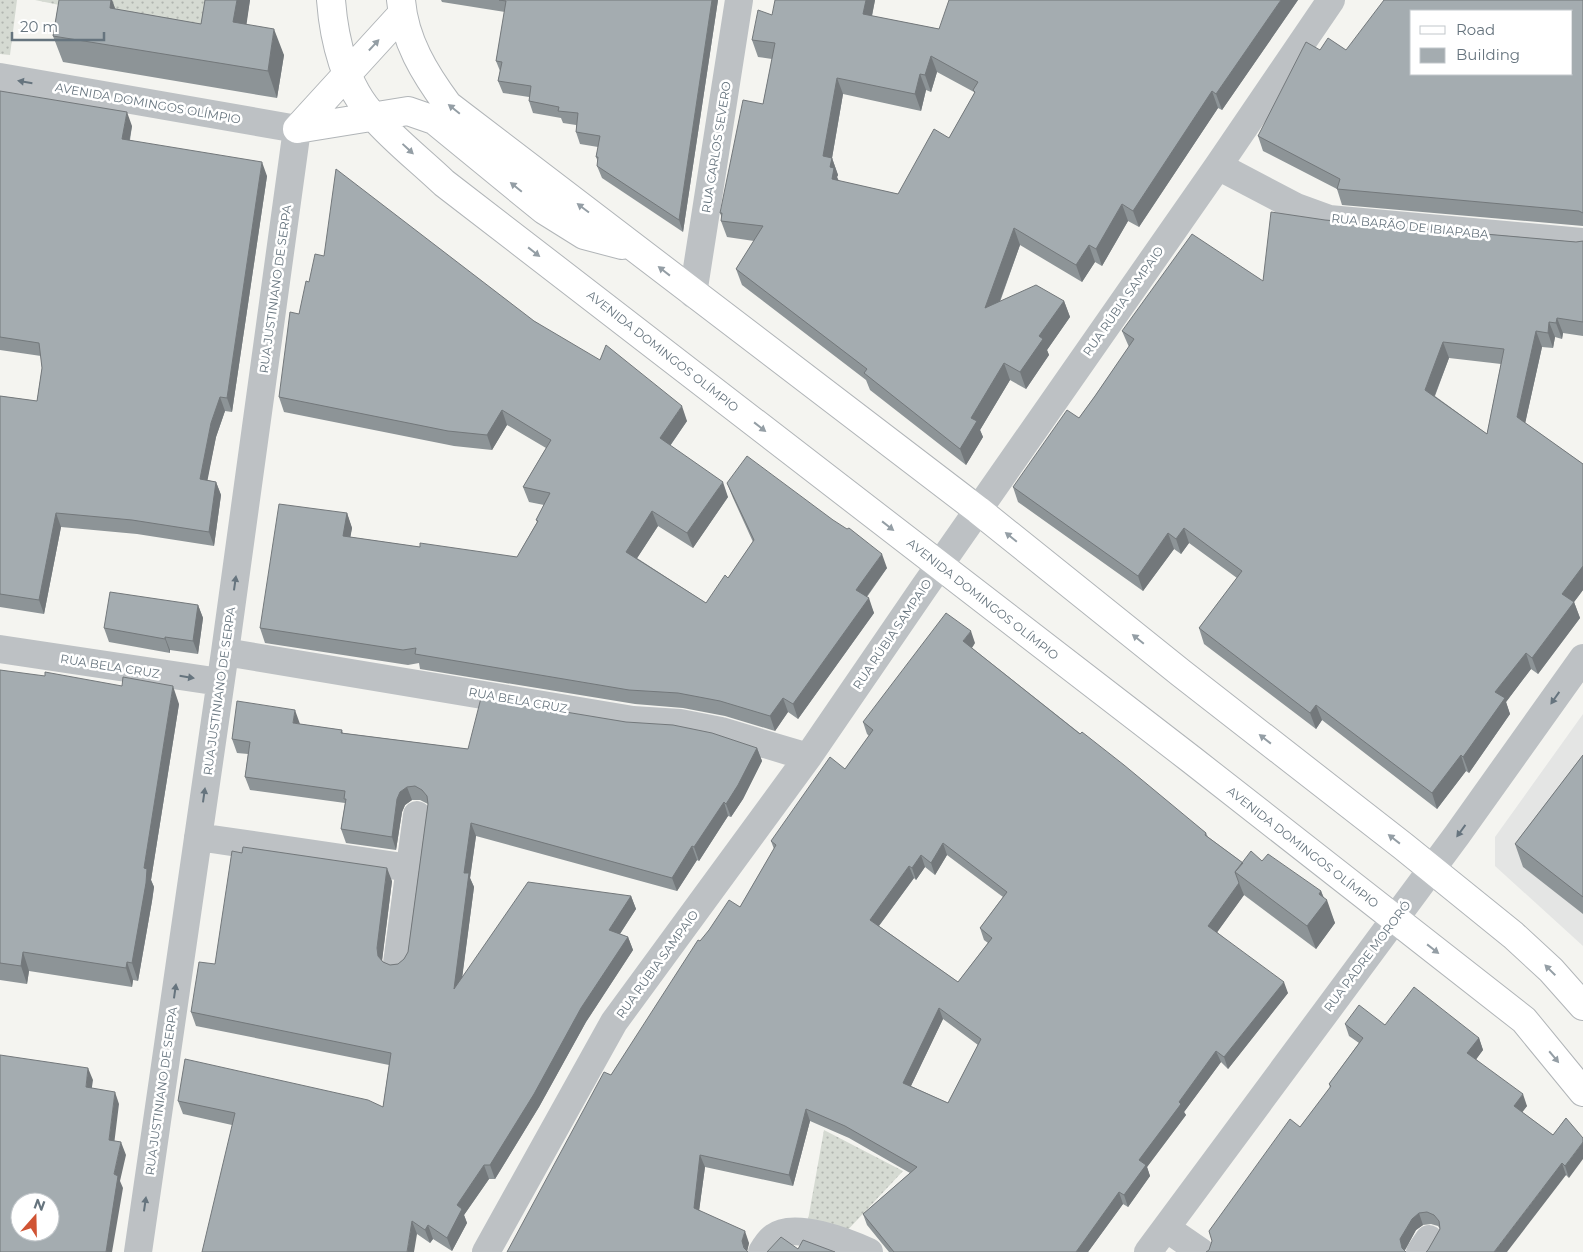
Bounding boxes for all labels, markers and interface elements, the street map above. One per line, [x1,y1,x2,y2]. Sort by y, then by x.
scale bar [12,10,105,42]
legend [1410,10,1573,75]
text: 20 m [20,17,58,36]
text: Road [1456,20,1495,39]
one-way arrow [368,39,380,51]
text: Building [1456,45,1520,64]
one-way arrow [16,77,32,85]
street label: AVENIDA DOMINGOS OLÍMPIO [54,79,242,127]
street label: RUA CARLOS SEVERO [698,80,734,214]
one-way arrow [448,104,461,115]
one-way arrow [402,144,415,155]
one-way arrow [510,182,523,193]
street label: RUA JUSTINIANO DE SERPA [256,203,294,374]
one-way arrow [577,203,590,214]
street label: RUA BARÃO DE IBIAPABA [1331,210,1490,242]
street label: RUA RÚBIA SAMPAIO [1080,243,1166,359]
one-way arrow [527,247,540,258]
one-way arrow [657,266,671,276]
street label: AVENIDA DOMINGOS OLÍMPIO [584,287,742,415]
one-way arrow [753,421,766,432]
one-way arrow [881,521,895,531]
one-way arrow [1005,531,1018,542]
street label: AVENIDA DOMINGOS OLÍMPIO [904,535,1062,663]
one-way arrow [231,574,239,590]
street label: RUA RÚBIA SAMPAIO [849,576,935,692]
street label: RUA JUSTINIANO DE SERPA [200,605,238,776]
one-way arrow [1132,633,1145,644]
street label: RUA BELA CRUZ [59,651,161,681]
one-way arrow [179,674,195,682]
street label: RUA BELA CRUZ [467,684,569,716]
one-way arrow [1550,691,1560,705]
one-way arrow [1259,734,1272,745]
street label: AVENIDA DOMINGOS OLÍMPIO [1224,783,1382,911]
one-way arrow [200,787,208,803]
one-way arrow [1456,824,1466,837]
one-way arrow [1387,834,1400,845]
street label: RUA PADRE MORORÓ [1320,897,1414,1015]
street label: RUA RÚBIA SAMPAIO [613,907,701,1021]
one-way arrow [1426,944,1439,955]
one-way arrow [1544,964,1556,976]
one-way arrow [172,983,180,999]
street label: RUA JUSTINIANO DE SERPA [142,1005,180,1176]
one-way arrow [1548,1051,1559,1063]
north arrow [10,1192,60,1242]
text: N [31,1194,48,1215]
one-way arrow [141,1195,149,1211]

